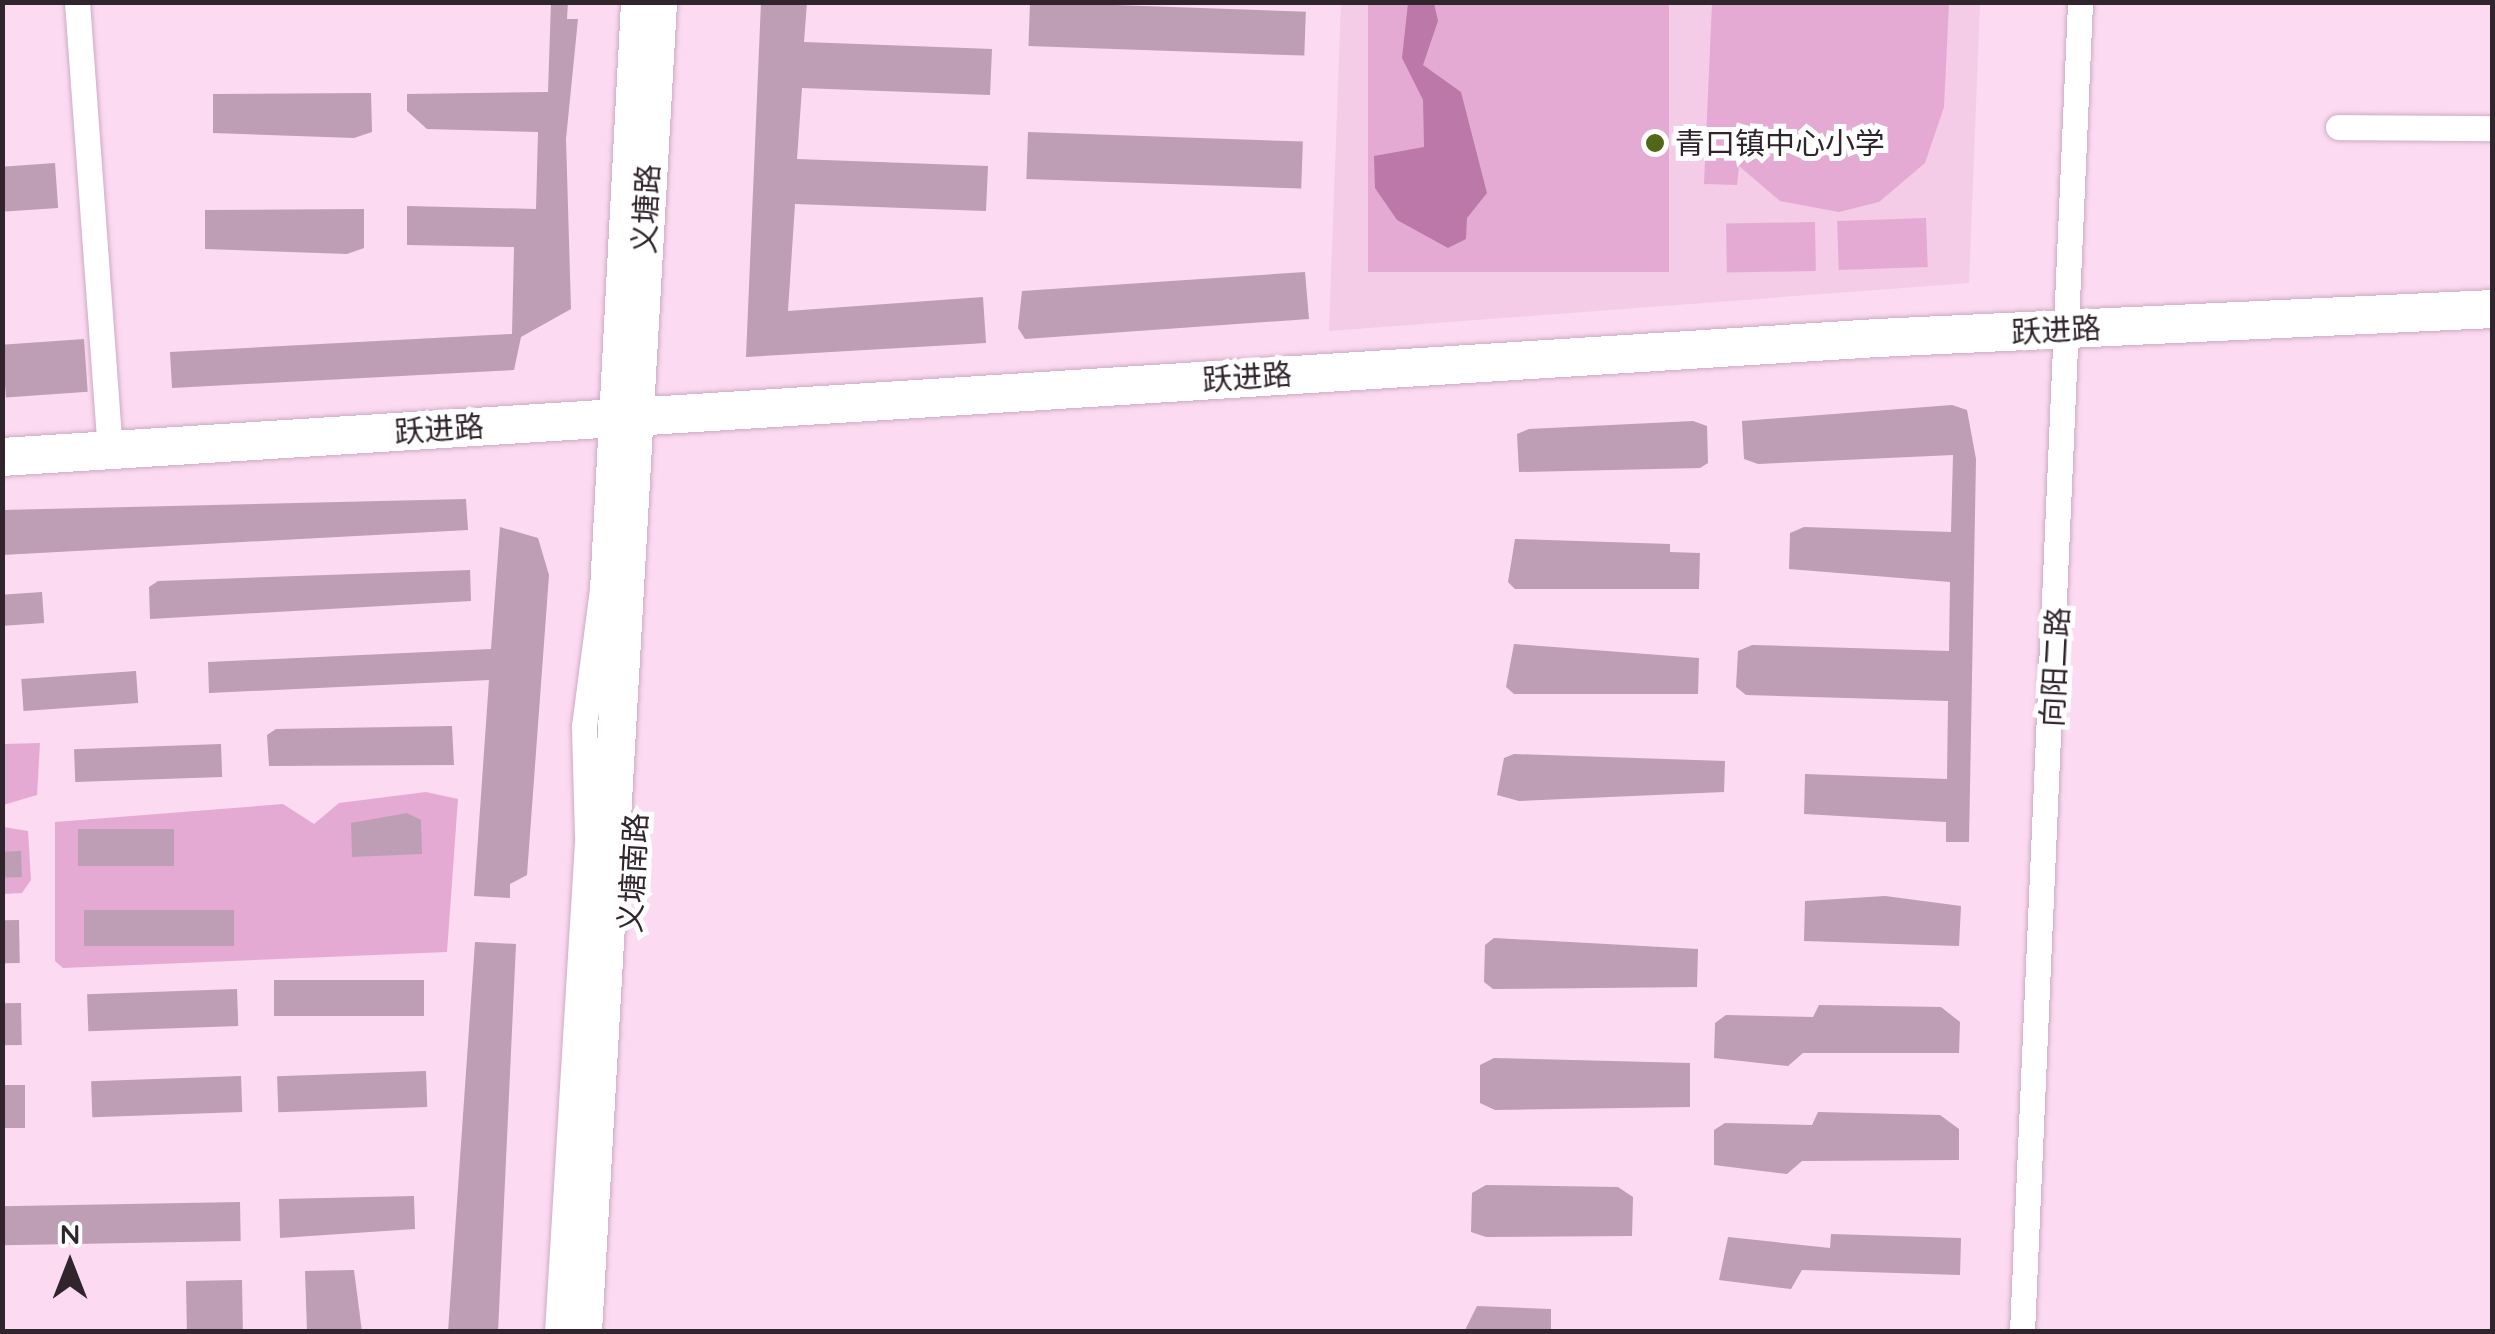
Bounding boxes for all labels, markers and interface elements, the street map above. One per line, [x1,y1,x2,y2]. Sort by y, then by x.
place label: 青口镇中心小学 [1675,125,1885,161]
marker: 青口镇中心小学 [1644,132,1666,154]
street label: 义塘路 [626,163,666,255]
street label: 跃进路 [2010,310,2102,350]
street label: 跃进路 [1201,356,1293,398]
street label: 跃进路 [393,408,485,450]
street label: 向阳二路 [2034,606,2076,728]
street label: 义塘南路 [612,812,654,934]
north arrow [20,1214,120,1314]
text: N [60,1216,80,1251]

